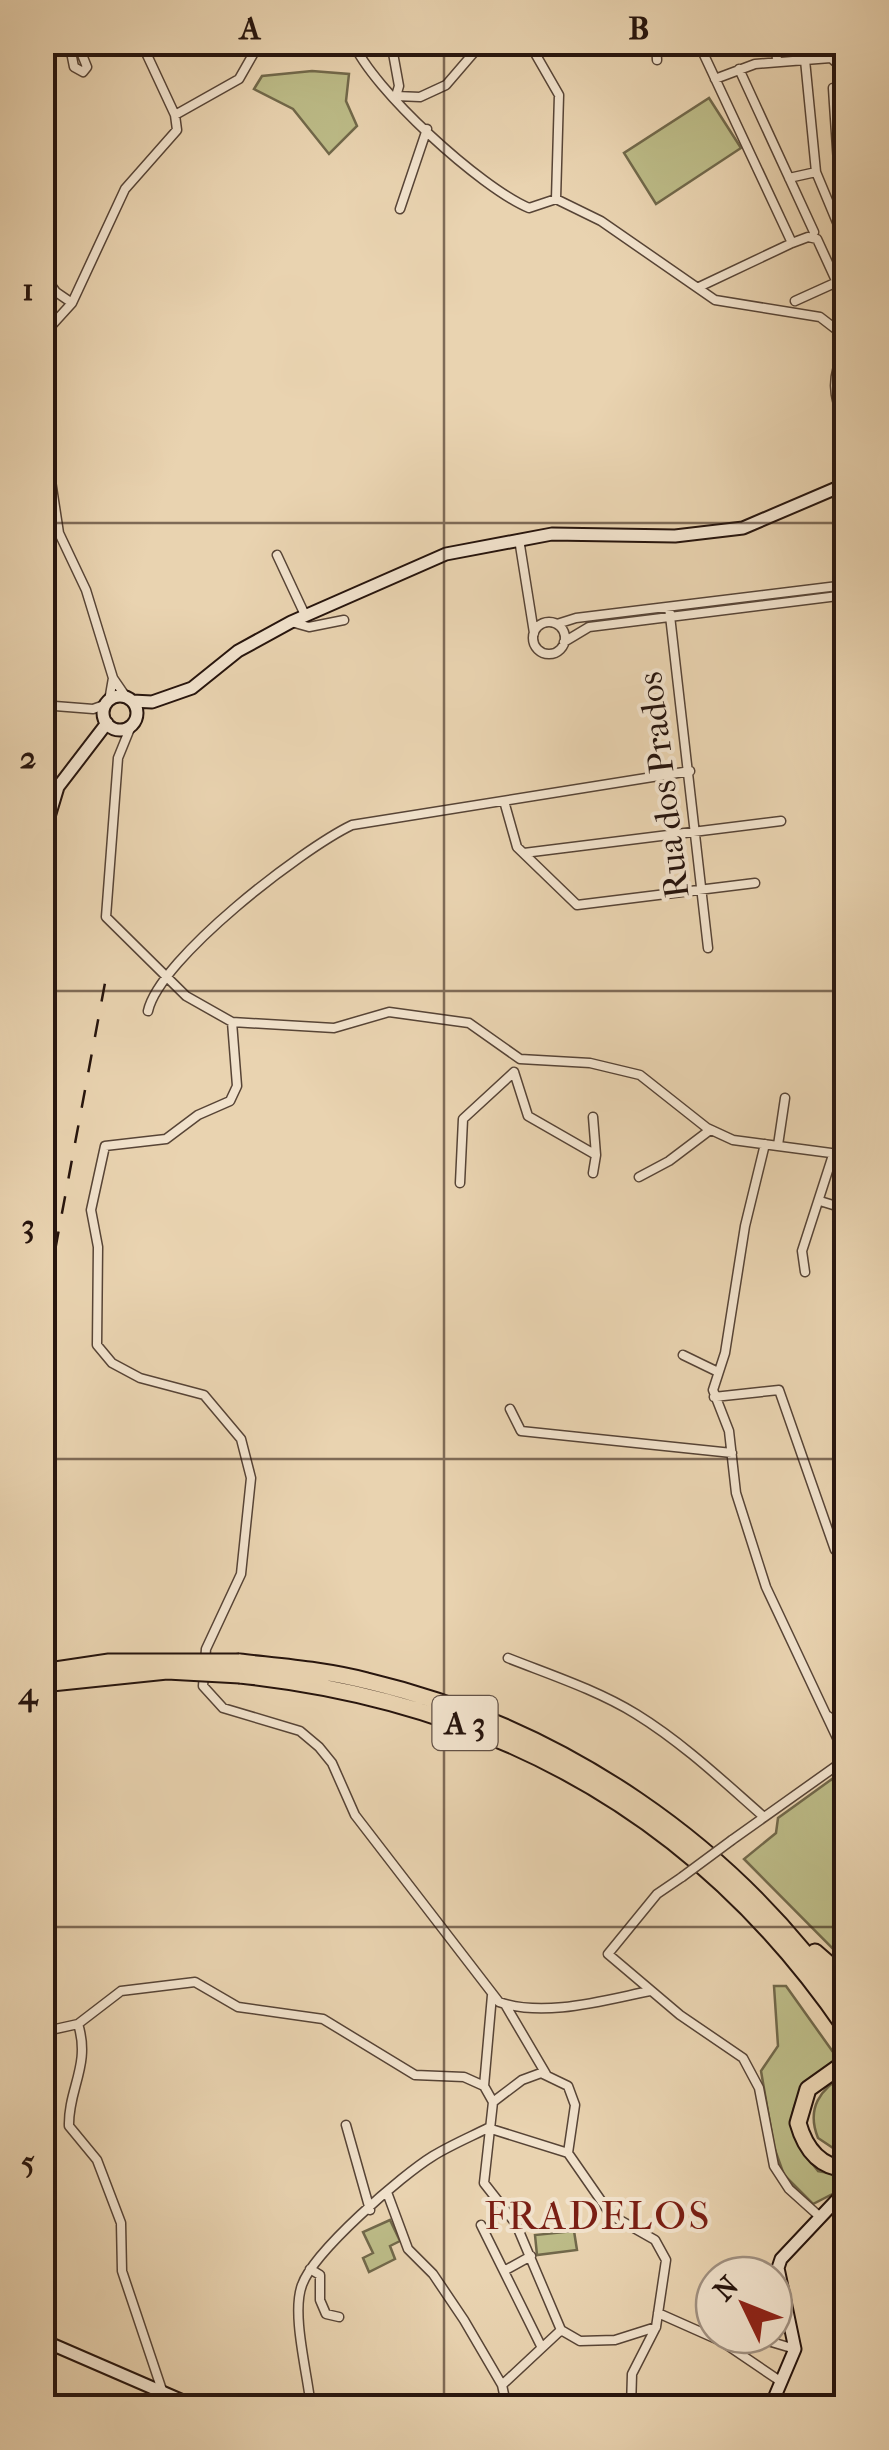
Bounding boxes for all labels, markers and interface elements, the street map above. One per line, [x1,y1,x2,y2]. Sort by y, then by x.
text: A [238,10,262,47]
text: B [629,10,649,47]
text: 1 [22,271,34,308]
street label: Rua dos Prados [629,670,698,900]
text: 2 [20,739,36,776]
text: 3 [21,1207,35,1244]
text: 4 [18,1675,40,1713]
road number: A 3 [432,1696,498,1750]
text: 5 [21,2143,35,2180]
district label: FRADELOS [484,2193,712,2239]
north arrow [694,2255,794,2355]
text: N [707,2269,746,2307]

